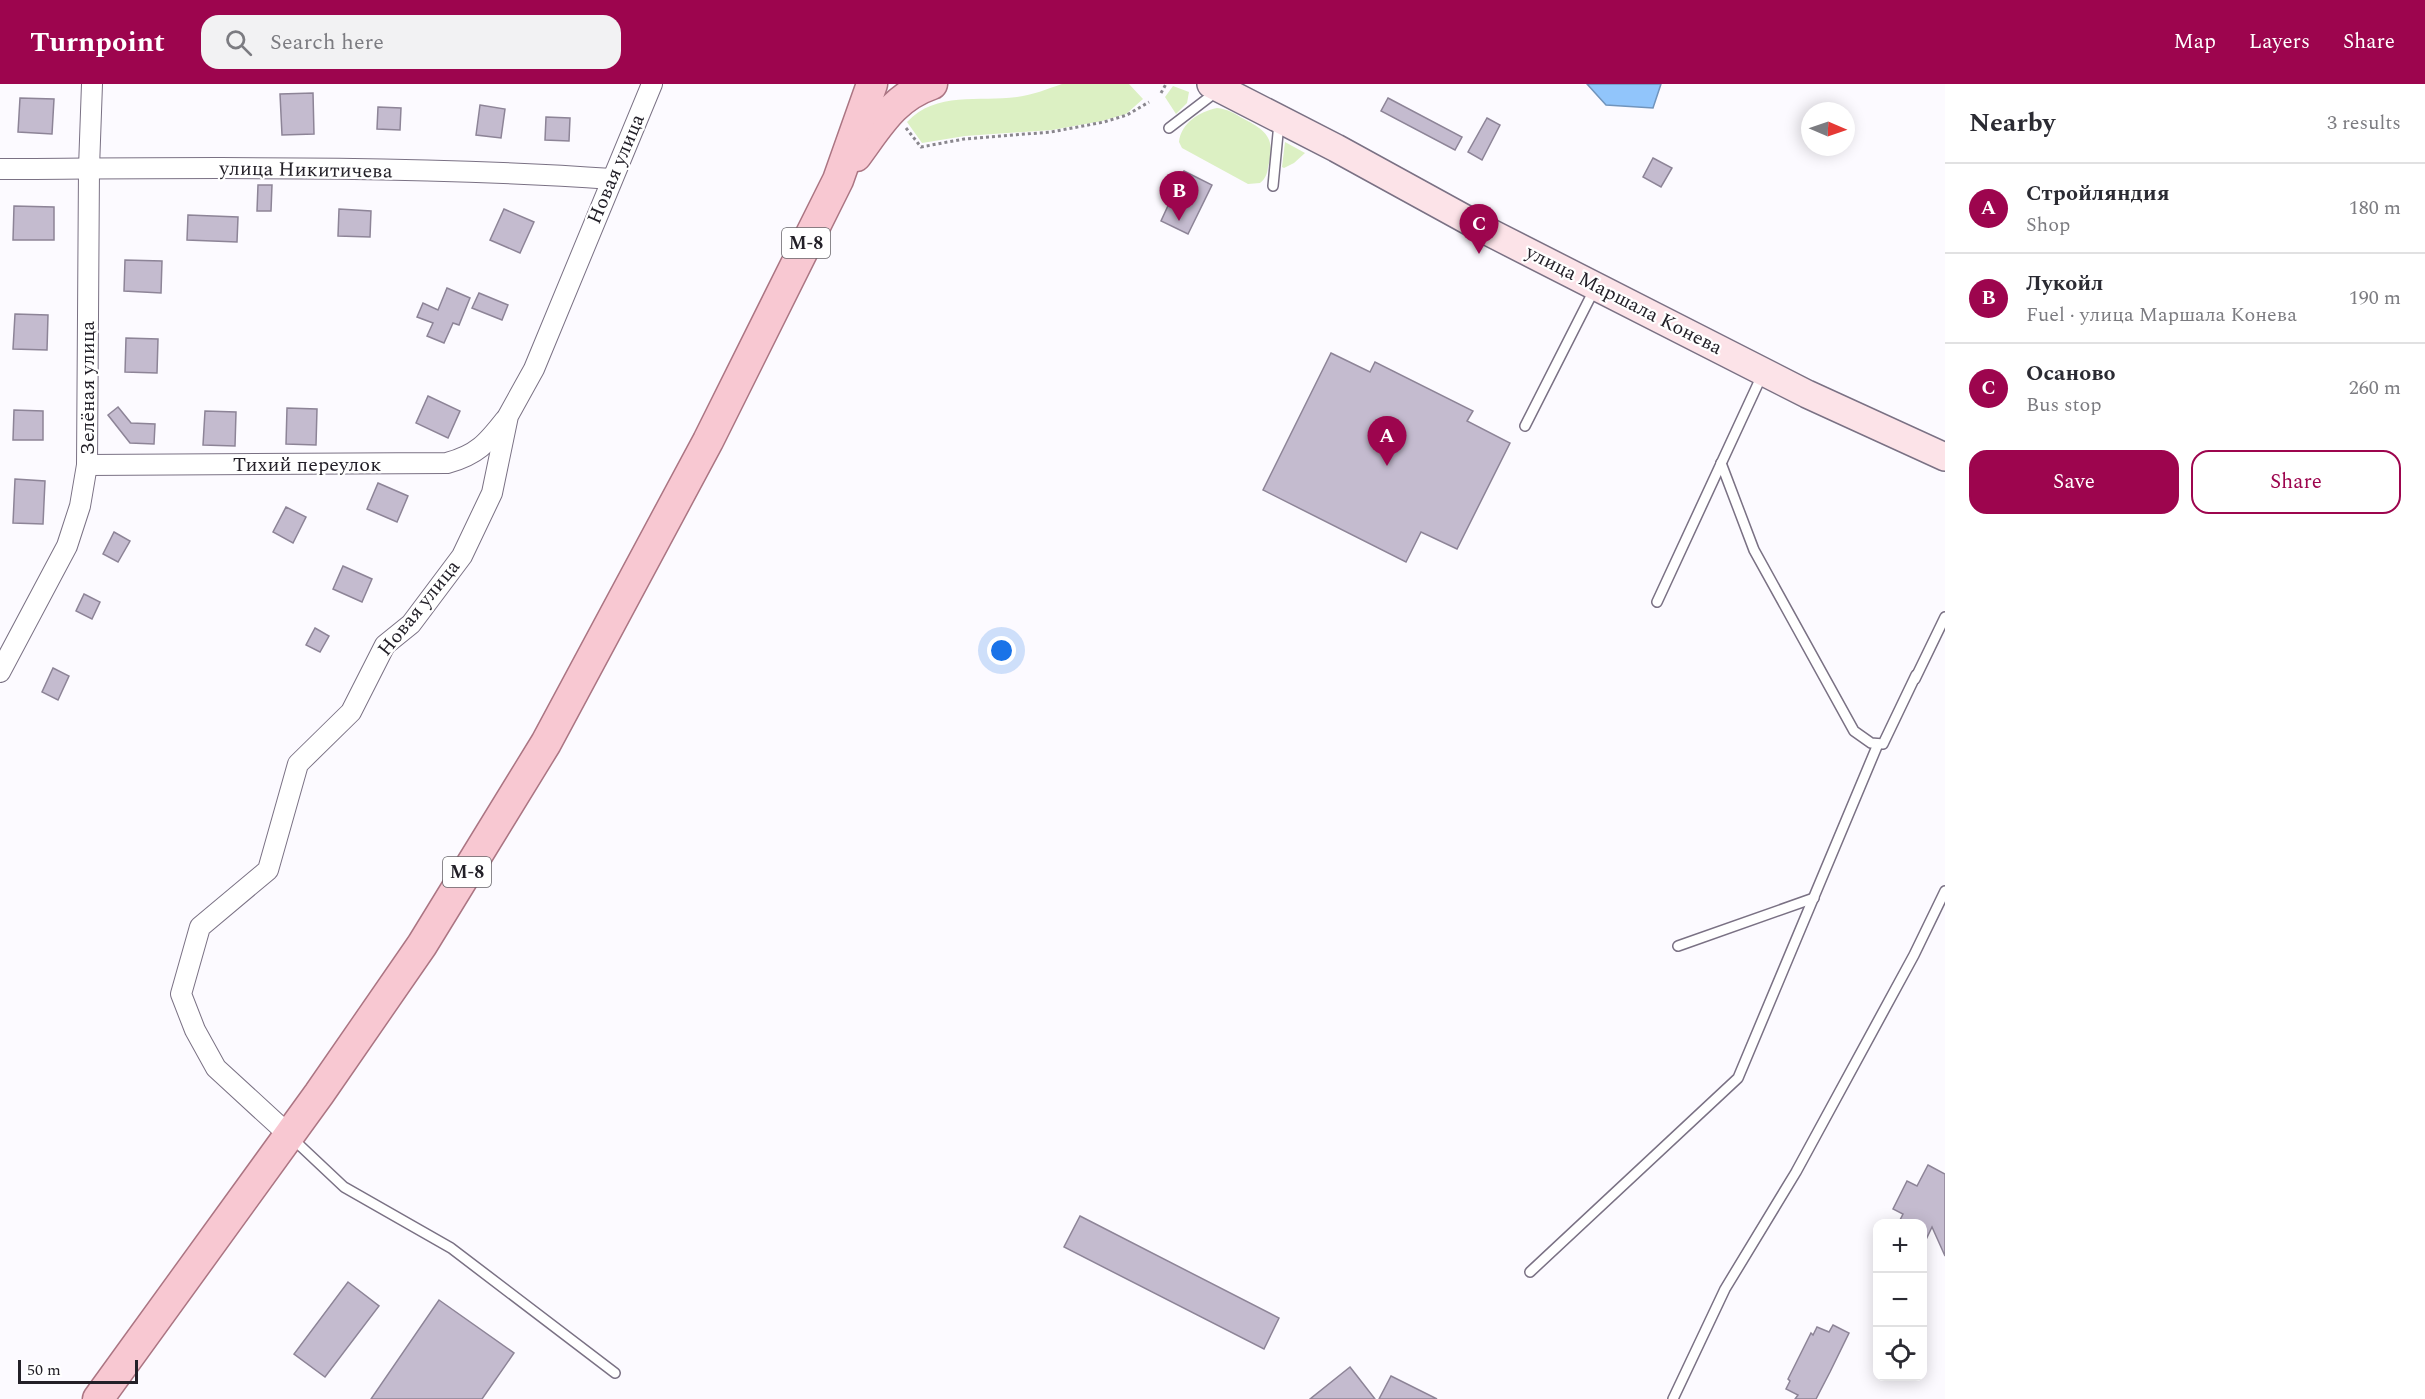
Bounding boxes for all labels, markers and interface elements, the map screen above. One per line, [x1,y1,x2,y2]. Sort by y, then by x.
search box [201,15,621,69]
text: Turnpoint [30,21,165,64]
icon: search [222,26,255,59]
text: Search here [270,26,384,59]
text: Map [2174,26,2216,58]
text: Layers [2249,26,2310,58]
text: Share [2343,26,2395,58]
north arrow [1801,102,1855,156]
text: Nearby [1969,103,2055,143]
text: 3 results [2327,108,2401,138]
street label: Новая улица [579,109,653,229]
street label: улица Никитичева [218,153,393,187]
pin: B [1160,172,1198,221]
text: Стройляндия [2026,177,2170,210]
text: A [1981,193,1996,223]
text: 180 m [2349,193,2401,223]
pin: C [1460,204,1498,254]
text: Shop [2026,210,2070,240]
road number: М-8 [782,228,830,258]
street label: улица Маршала Конева [1520,237,1728,363]
text: Лукойл [2026,267,2103,300]
text: B [1981,283,1996,313]
text: 190 m [2349,283,2401,313]
text: Fuel · улица Маршала Конева [2026,300,2297,330]
street label: Зелёная улица [73,321,103,455]
text: Осаново [2026,357,2116,390]
text: C [1981,373,1996,403]
text: 260 m [2349,373,2401,403]
text: Bus stop [2026,390,2102,420]
pin: A [1368,416,1406,466]
street label: Тихий переулок [233,450,381,480]
button: Save [1969,450,2179,514]
button: Share [2191,450,2401,514]
street label: Новая улица [371,553,468,663]
your location [987,636,1016,665]
road number: М-8 [443,857,491,887]
map controls [1873,1219,1927,1381]
button: + [1873,1219,1927,1273]
button: − [1873,1273,1927,1327]
button: locate [1873,1327,1927,1381]
scale bar [18,1357,138,1384]
text: 50 m [27,1358,61,1382]

